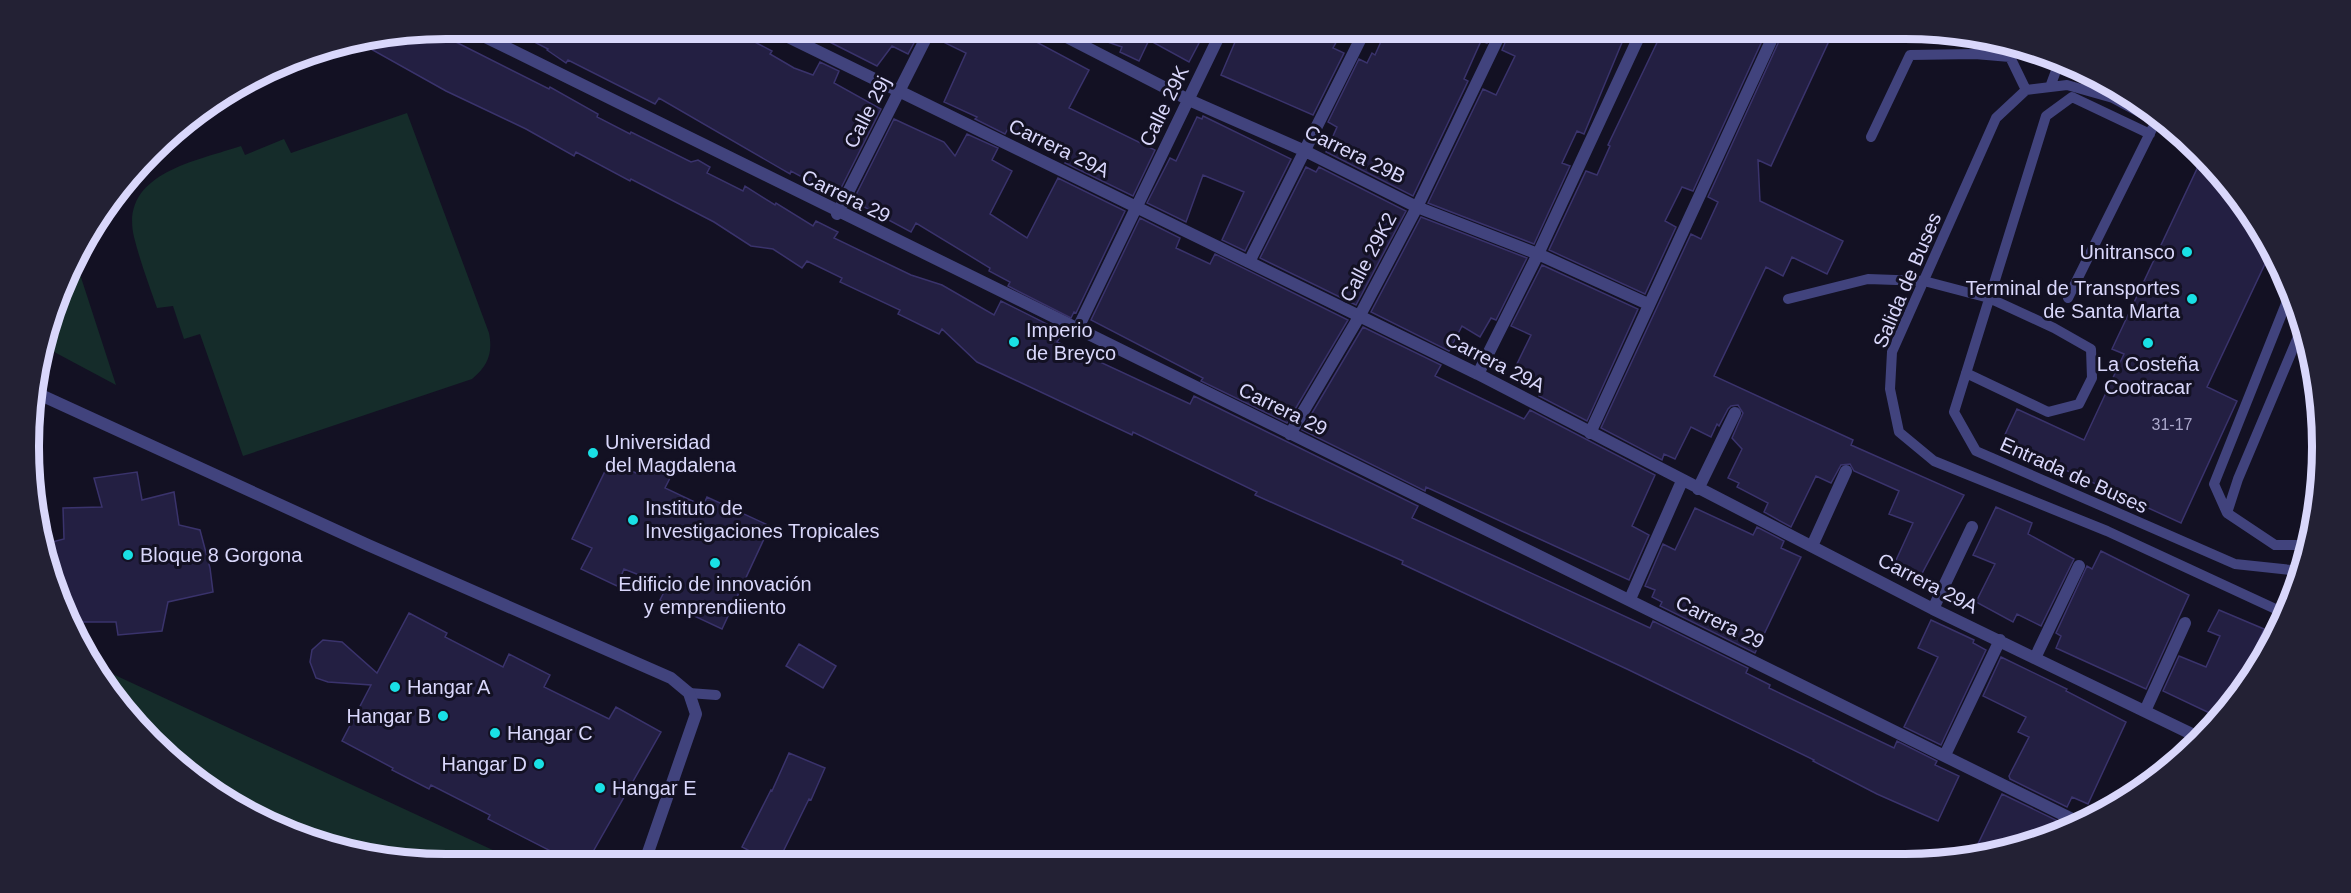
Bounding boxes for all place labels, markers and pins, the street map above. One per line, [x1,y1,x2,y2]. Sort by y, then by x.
place label: Unitransco [2079,241,2175,263]
marker: Unitransco [2180,245,2194,259]
place label: Terminal de Transportes de Santa Marta [1965,277,2181,322]
marker: Terminal de Transportes de Santa Marta [2185,292,2199,306]
place label: Imperio de Breyco [1026,319,1116,364]
marker: Imperio de Breyco [1007,335,1021,349]
marker: La Costeña Cootracar [2141,336,2155,350]
place label: La Costeña Cootracar [2097,353,2200,398]
place label: Universidad del Magdalena [605,431,737,476]
marker: Universidad del Magdalena [586,446,600,460]
place label: Instituto de Investigaciones Tropicales [645,497,880,542]
marker: Instituto de Investigaciones Tropicales [626,513,640,527]
place label: Bloque 8 Gorgona [140,544,303,566]
marker: Bloque 8 Gorgona [121,548,135,562]
marker: Edificio de innovación y emprendiiento [708,556,722,570]
place label: Edificio de innovación y emprendiiento [618,573,812,618]
place label: Hangar A [407,676,491,698]
marker: Hangar A [388,680,402,694]
place label: Hangar B [347,705,431,727]
marker: Hangar B [436,709,450,723]
place label: Hangar C [507,722,593,744]
marker: Hangar C [488,726,502,740]
place label: Hangar D [441,753,527,775]
marker: Hangar D [532,757,546,771]
place label: Hangar E [612,777,697,799]
marker: Hangar E [593,781,607,795]

